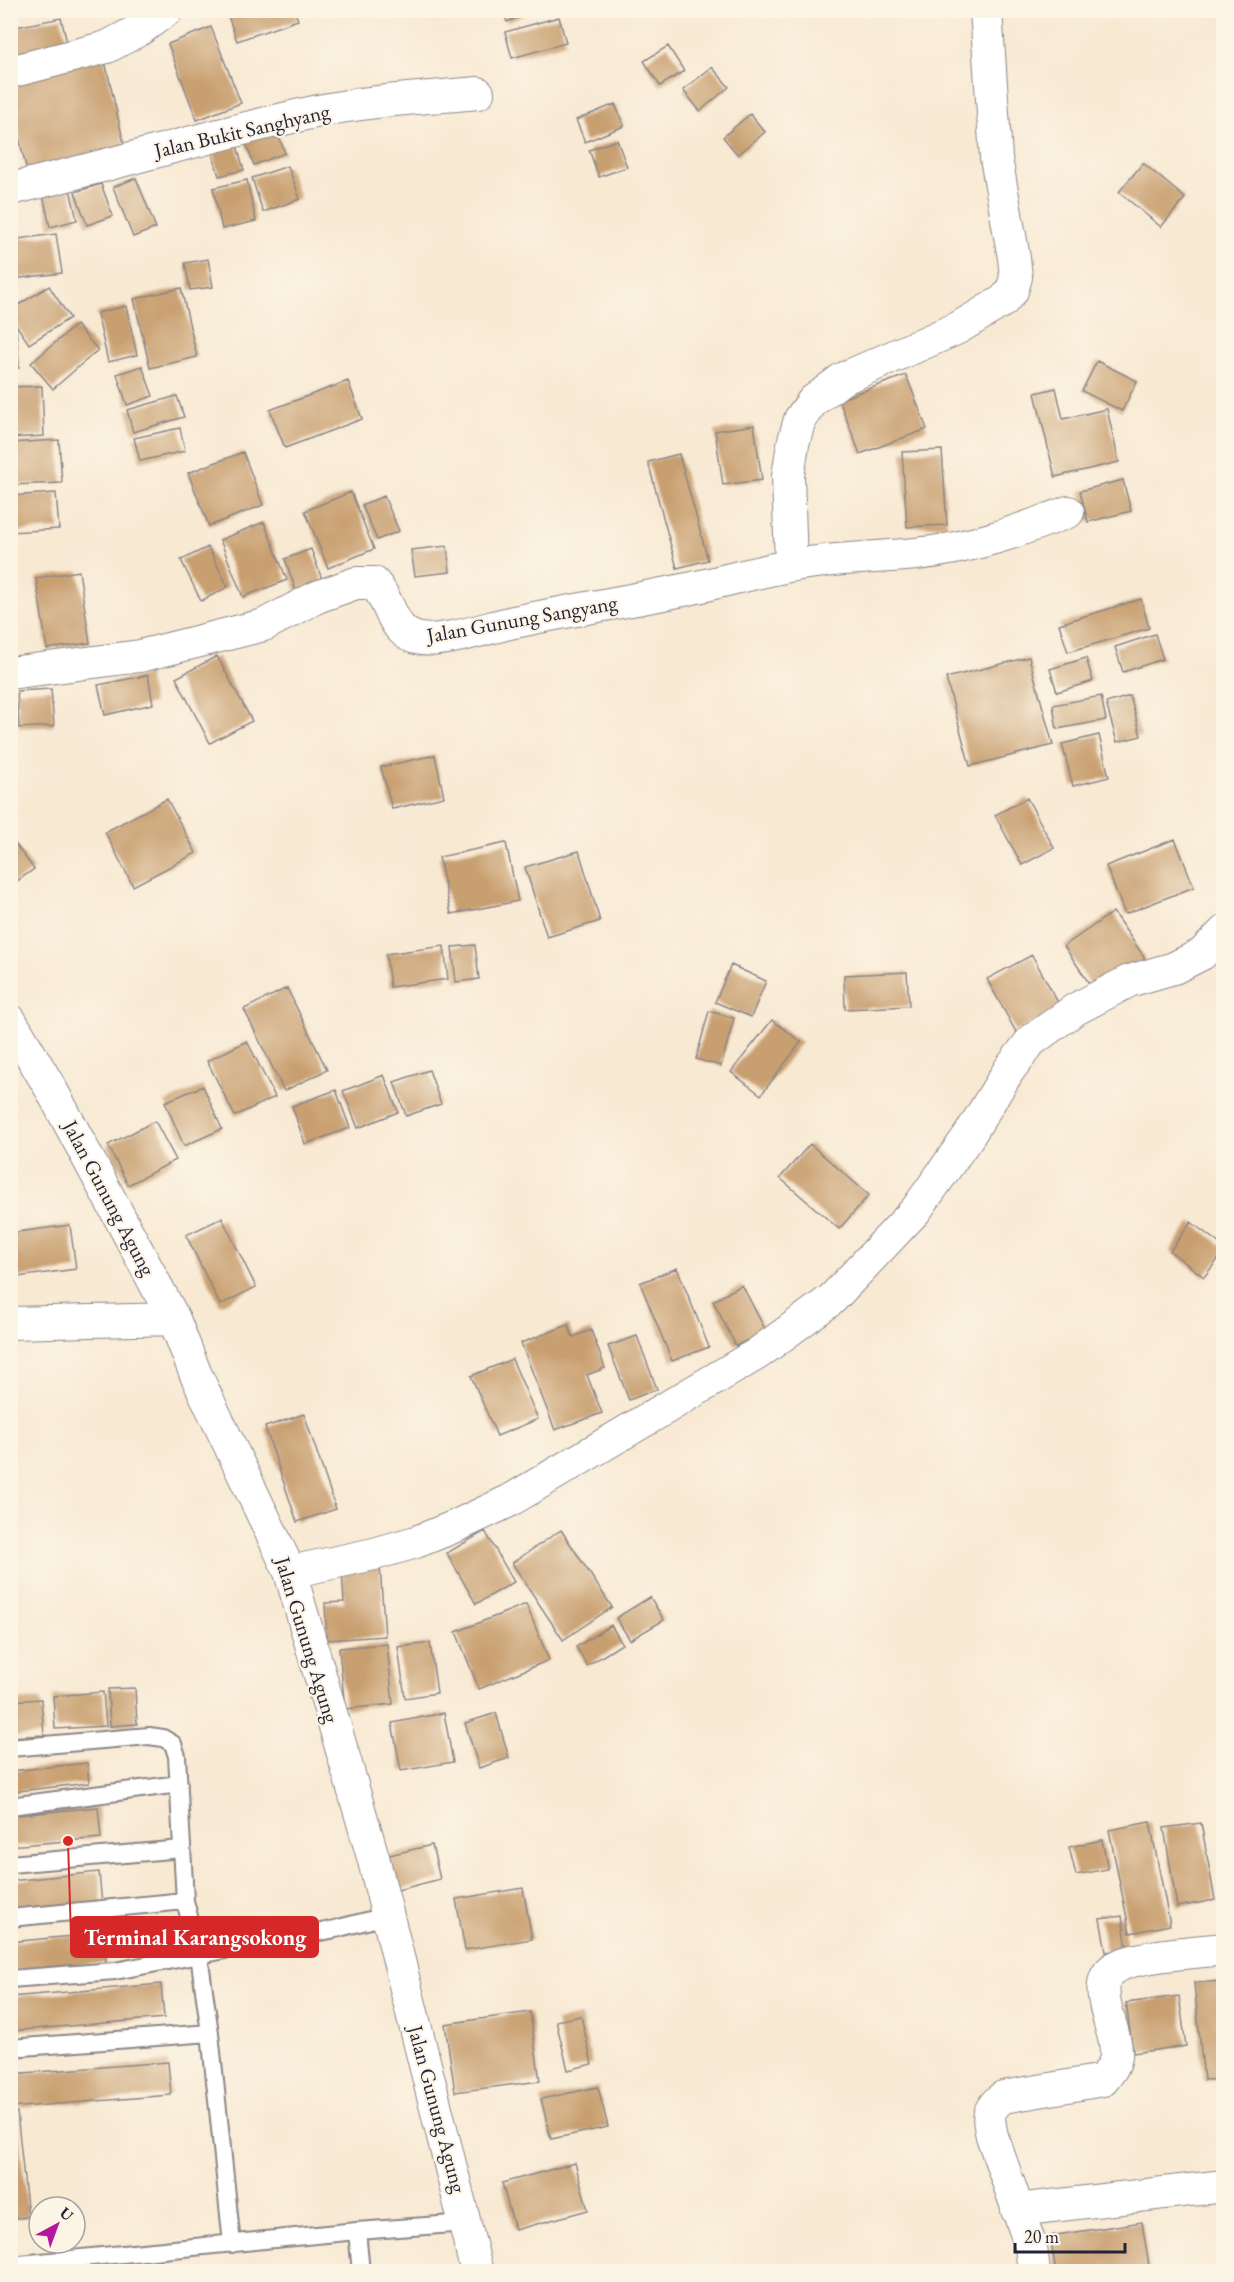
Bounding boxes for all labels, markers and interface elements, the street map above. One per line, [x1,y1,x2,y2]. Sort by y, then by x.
street label: Jalan Bukit Sanghyang [150,97,333,164]
street label: Jalan Gunung Sangyang [423,588,620,649]
street label: Jalan Gunung Agung [56,1114,162,1281]
street label: Jalan Gunung Agung [269,1552,346,1727]
callout: Terminal Karangsokong [71,1917,318,1957]
text: Terminal Karangsokong [84,1923,307,1952]
street label: Jalan Gunung Agung [402,2020,473,2196]
north arrow [27,2195,87,2255]
text: U [55,2202,78,2226]
scale bar [1015,2216,1124,2254]
text: 20 m [1024,2225,1059,2248]

